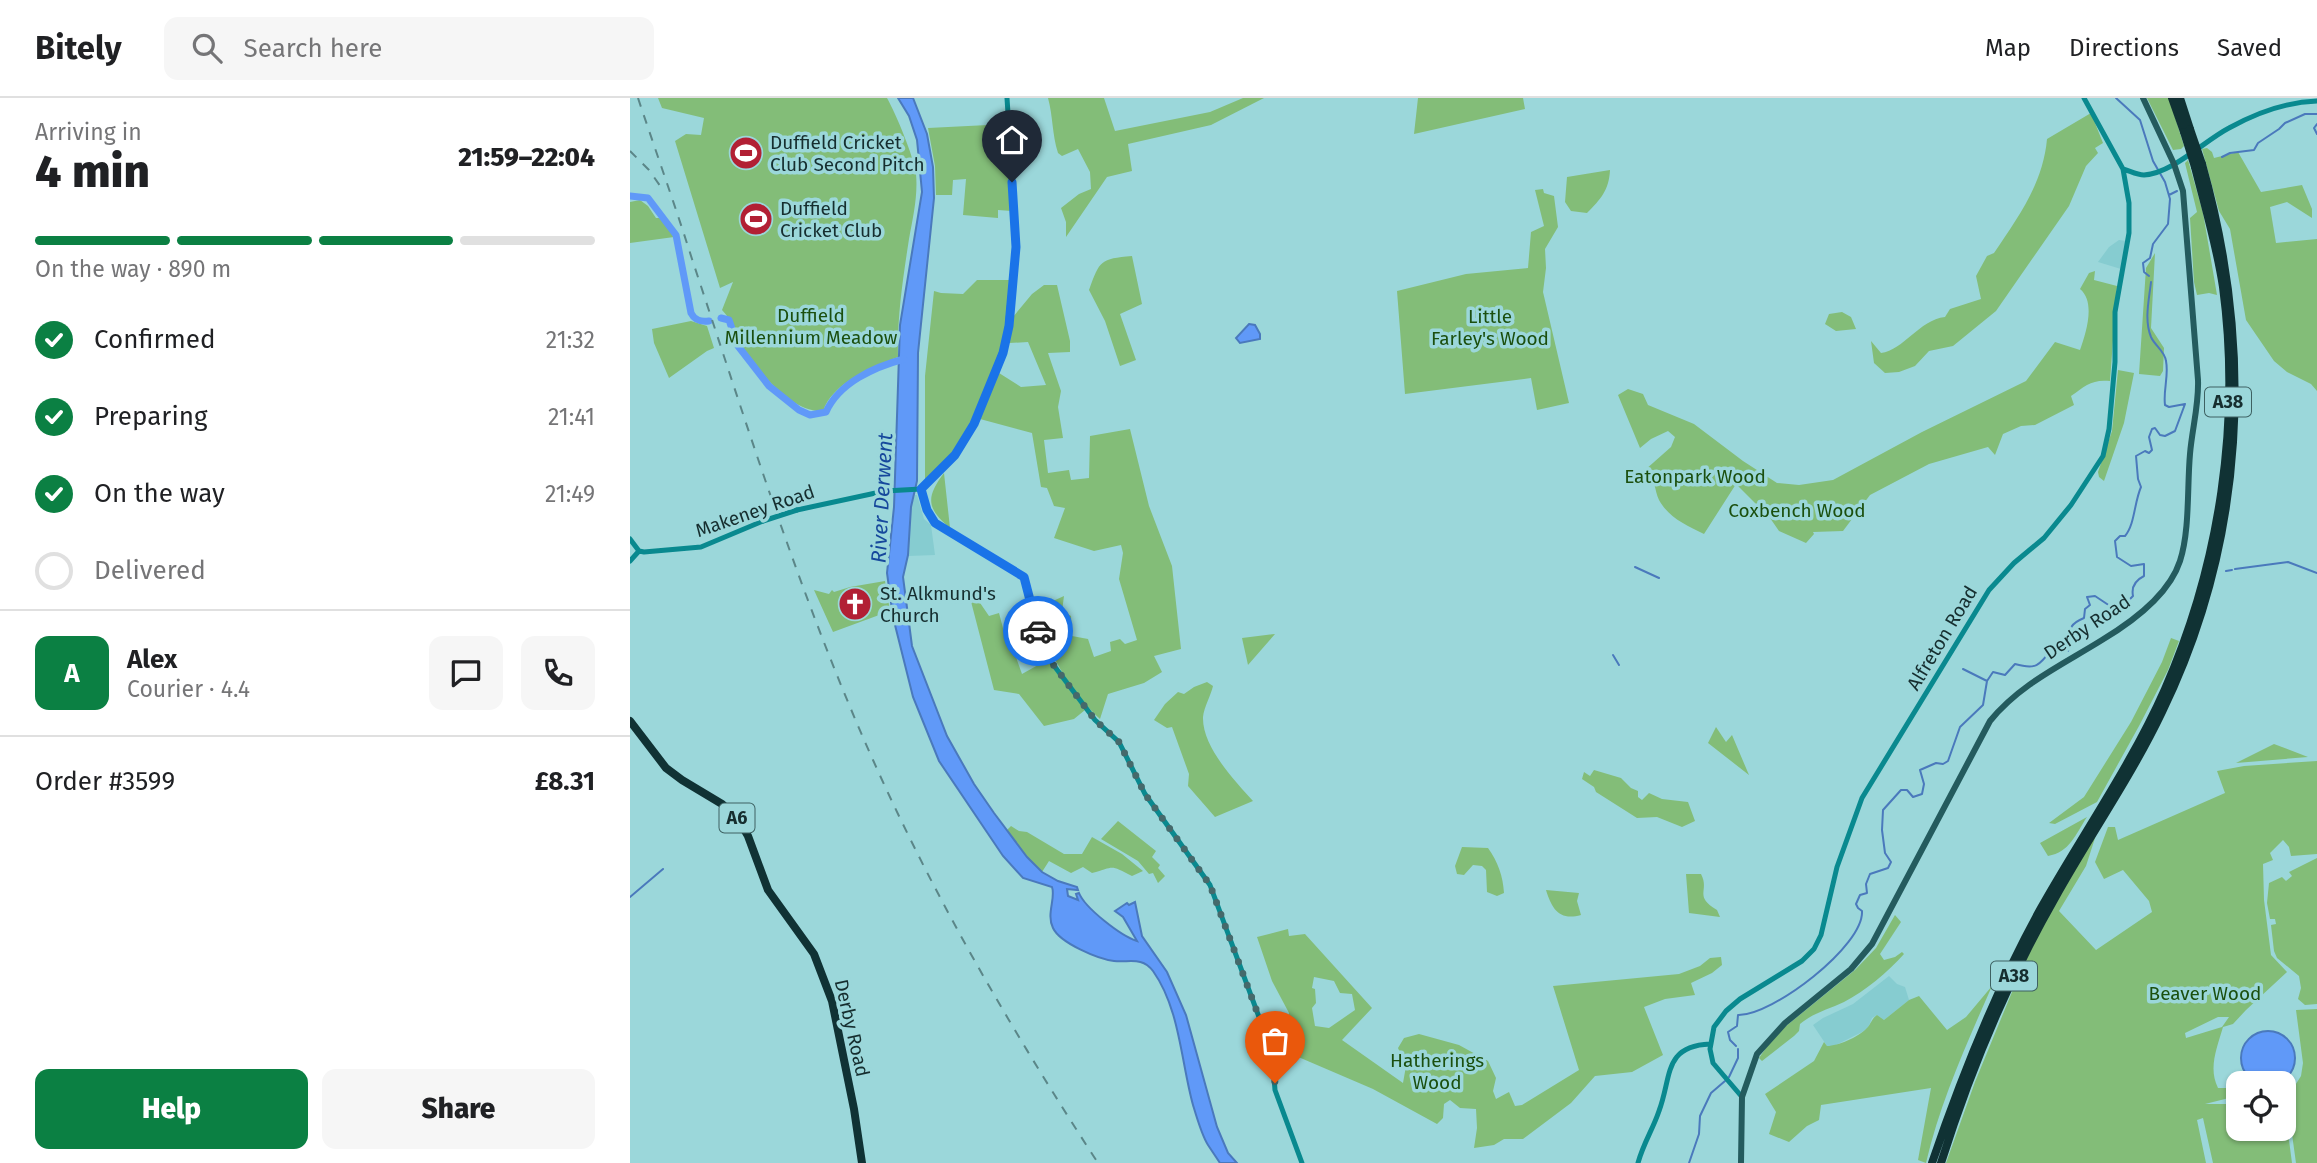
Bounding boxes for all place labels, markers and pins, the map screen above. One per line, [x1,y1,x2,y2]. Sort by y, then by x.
pin [982,110,1042,182]
place label: Duffield Cricket Club Second Pitch [770,131,925,176]
sports icon: Duffield Cricket Club Second Pitch [727,134,765,172]
place label: Duffield Cricket Club [780,197,882,242]
sports icon: Duffield Cricket Club [737,200,775,238]
place label: St. Alkmund's Church [880,582,996,627]
church icon: St. Alkmund's Church [836,585,874,623]
pin [1245,1011,1305,1083]

